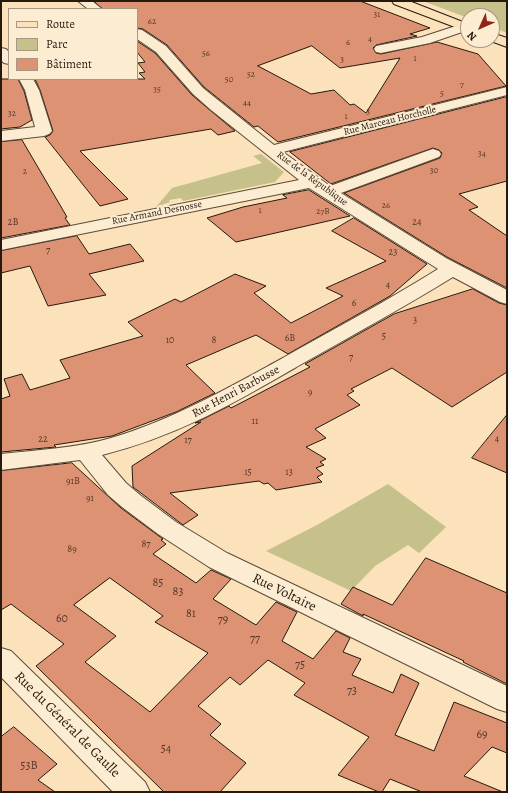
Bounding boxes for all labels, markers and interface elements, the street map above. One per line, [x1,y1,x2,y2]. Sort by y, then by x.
legend [8,8,138,80]
north arrow [460,8,500,48]
house number: 31 [374,10,380,20]
text: Route [46,16,75,32]
house number: 62 [148,17,156,27]
text: N [464,28,480,44]
house number: 4 [368,34,372,44]
text: Parc [46,36,68,52]
house number: 6 [346,38,350,48]
house number: 56 [202,49,210,59]
house number: 1 [413,54,417,64]
house number: 3 [340,55,344,65]
text: Bâtiment [46,56,92,72]
house number: 52 [247,70,255,80]
house number: 50 [225,75,233,85]
house number: 7 [460,80,464,90]
house number: 35 [153,85,161,95]
house number: 5 [440,89,444,99]
house number: 44 [243,98,251,108]
street label: Rue Marceau Horcholle [342,104,438,138]
house number: 3 [366,107,370,117]
house number: 32 [8,109,16,119]
house number: 1 [344,112,348,122]
street label: Rue de la République [274,149,350,209]
house number: 34 [478,149,486,159]
house number: 30 [430,166,438,176]
house number: 2 [23,167,27,177]
street label: Rue Armand Desnosse [111,198,203,228]
house number: 26 [382,201,390,211]
house number: 1 [258,206,262,216]
house number: 27B [316,207,330,217]
house number: 2B [8,217,18,229]
house number: 24 [412,217,422,229]
house number: 7 [46,245,50,257]
house number: 23 [389,247,397,259]
house number: 4 [386,280,390,292]
house number: 6 [352,298,356,310]
house number: 3 [413,315,417,327]
house number: 5 [382,331,386,343]
house number: 6B [285,333,295,345]
house number: 10 [166,335,174,347]
house number: 8 [212,335,216,347]
house number: 7 [349,352,353,364]
street label: Rue Henri Barbusse [190,363,282,421]
house number: 9 [308,387,312,399]
house number: 11 [252,416,258,428]
house number: 22 [38,434,48,446]
house number: 4 [495,434,499,446]
house number: 17 [184,435,192,447]
house number: 15 [244,467,252,479]
house number: 13 [285,467,293,479]
house number: 91B [66,476,80,488]
house number: 91 [86,493,94,505]
house number: 87 [141,539,151,551]
house number: 89 [67,544,77,556]
street label: Rue Voltaire [249,570,319,616]
house number: 85 [153,576,163,590]
house number: 83 [173,585,183,599]
house number: 81 [186,607,196,621]
house number: 60 [56,612,68,626]
house number: 79 [218,613,228,627]
house number: 77 [250,632,260,646]
house number: 75 [295,658,305,672]
street label: Rue du Général de Gaulle [11,669,123,781]
house number: 73 [347,684,357,698]
house number: 69 [476,728,488,742]
house number: 54 [161,742,171,756]
house number: 53B [20,759,38,773]

